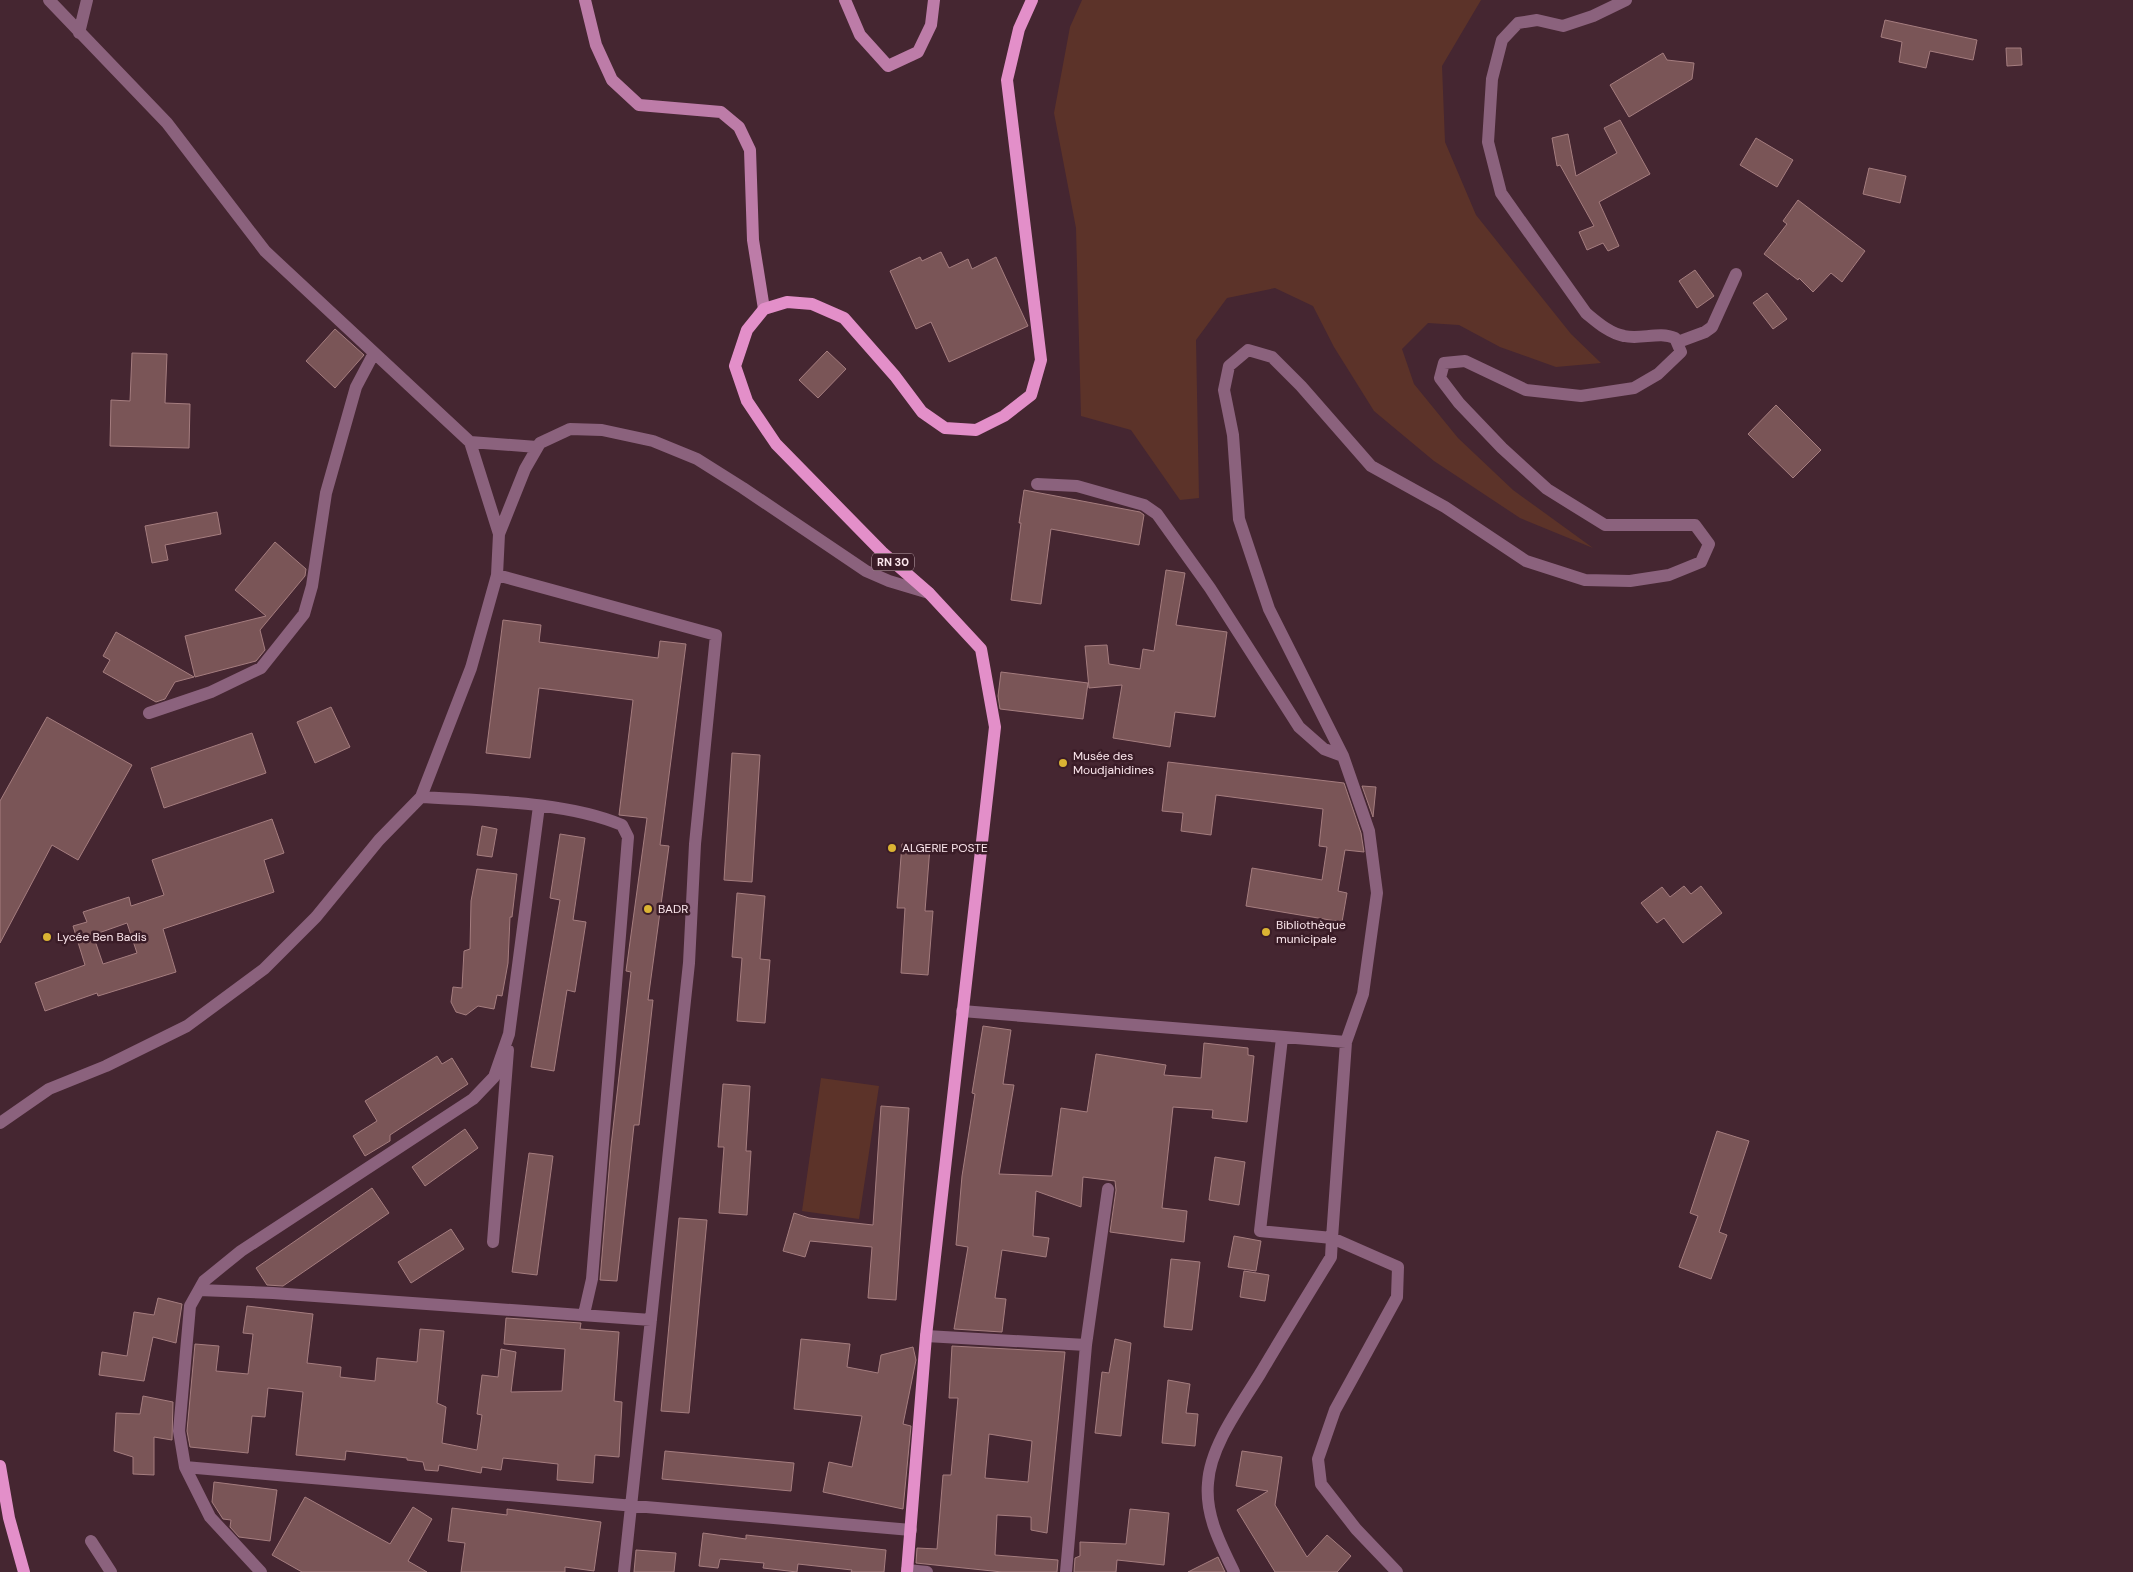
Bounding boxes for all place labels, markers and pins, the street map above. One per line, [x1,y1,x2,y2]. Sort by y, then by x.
place label: Musée des Moudjahidines [1073,748,1154,778]
marker: Musée des Moudjahidines [1057,757,1069,769]
place label: ALGERIE POSTE [902,840,988,856]
marker: ALGERIE POSTE [886,842,898,854]
place label: BADR [658,901,688,917]
marker: BADR [642,903,654,915]
place label: Bibliothèque municipale [1276,917,1346,947]
marker: Bibliothèque municipale [1260,926,1272,938]
place label: Lycée Ben Badis [57,929,147,945]
marker: Lycée Ben Badis [41,931,53,943]

